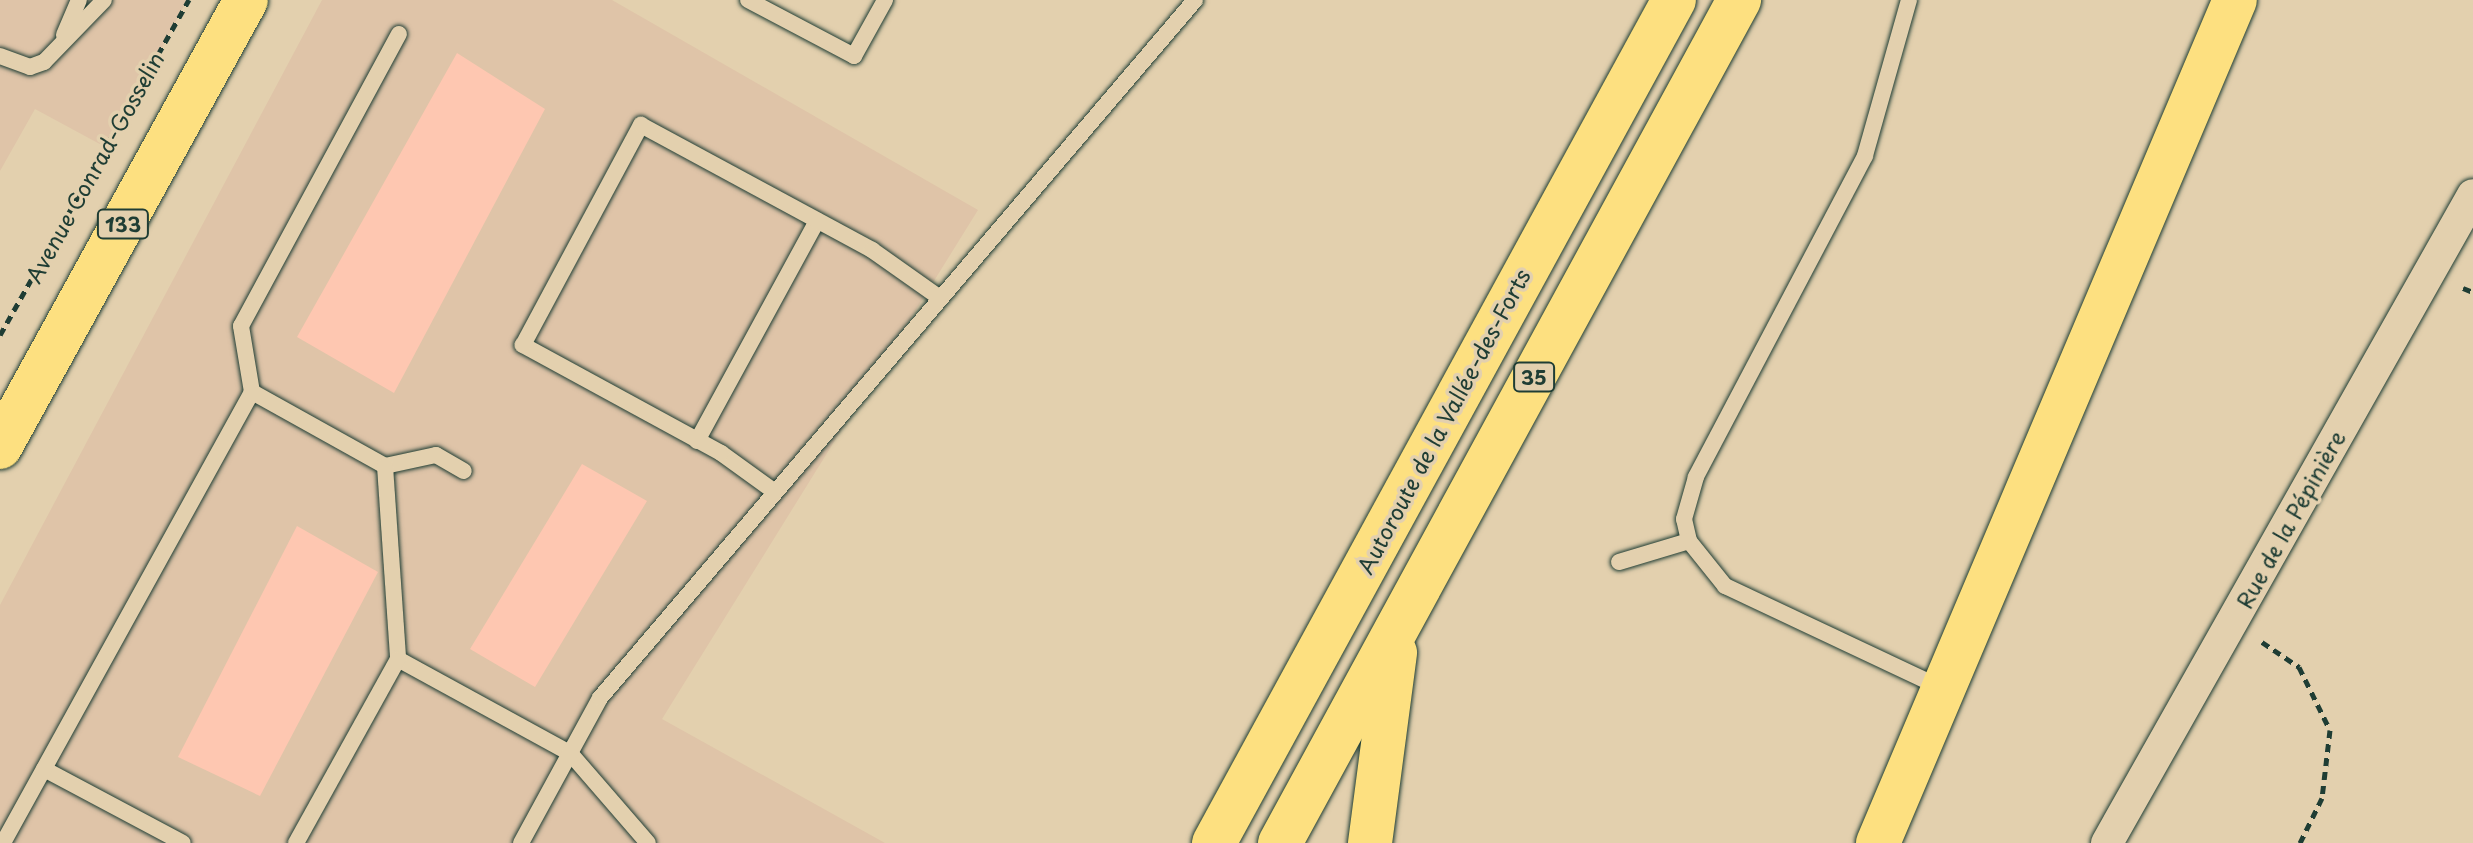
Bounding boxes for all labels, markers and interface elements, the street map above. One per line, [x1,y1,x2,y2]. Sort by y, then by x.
street label: Avenue Conrad-Gosselin [19,47,169,287]
road number: 133 [95,208,151,240]
street label: Autoroute de la Vallée-des-Forts [1351,263,1535,579]
road number: 35 [1512,361,1556,393]
street label: Rue de la Pépinière [2229,424,2351,614]

